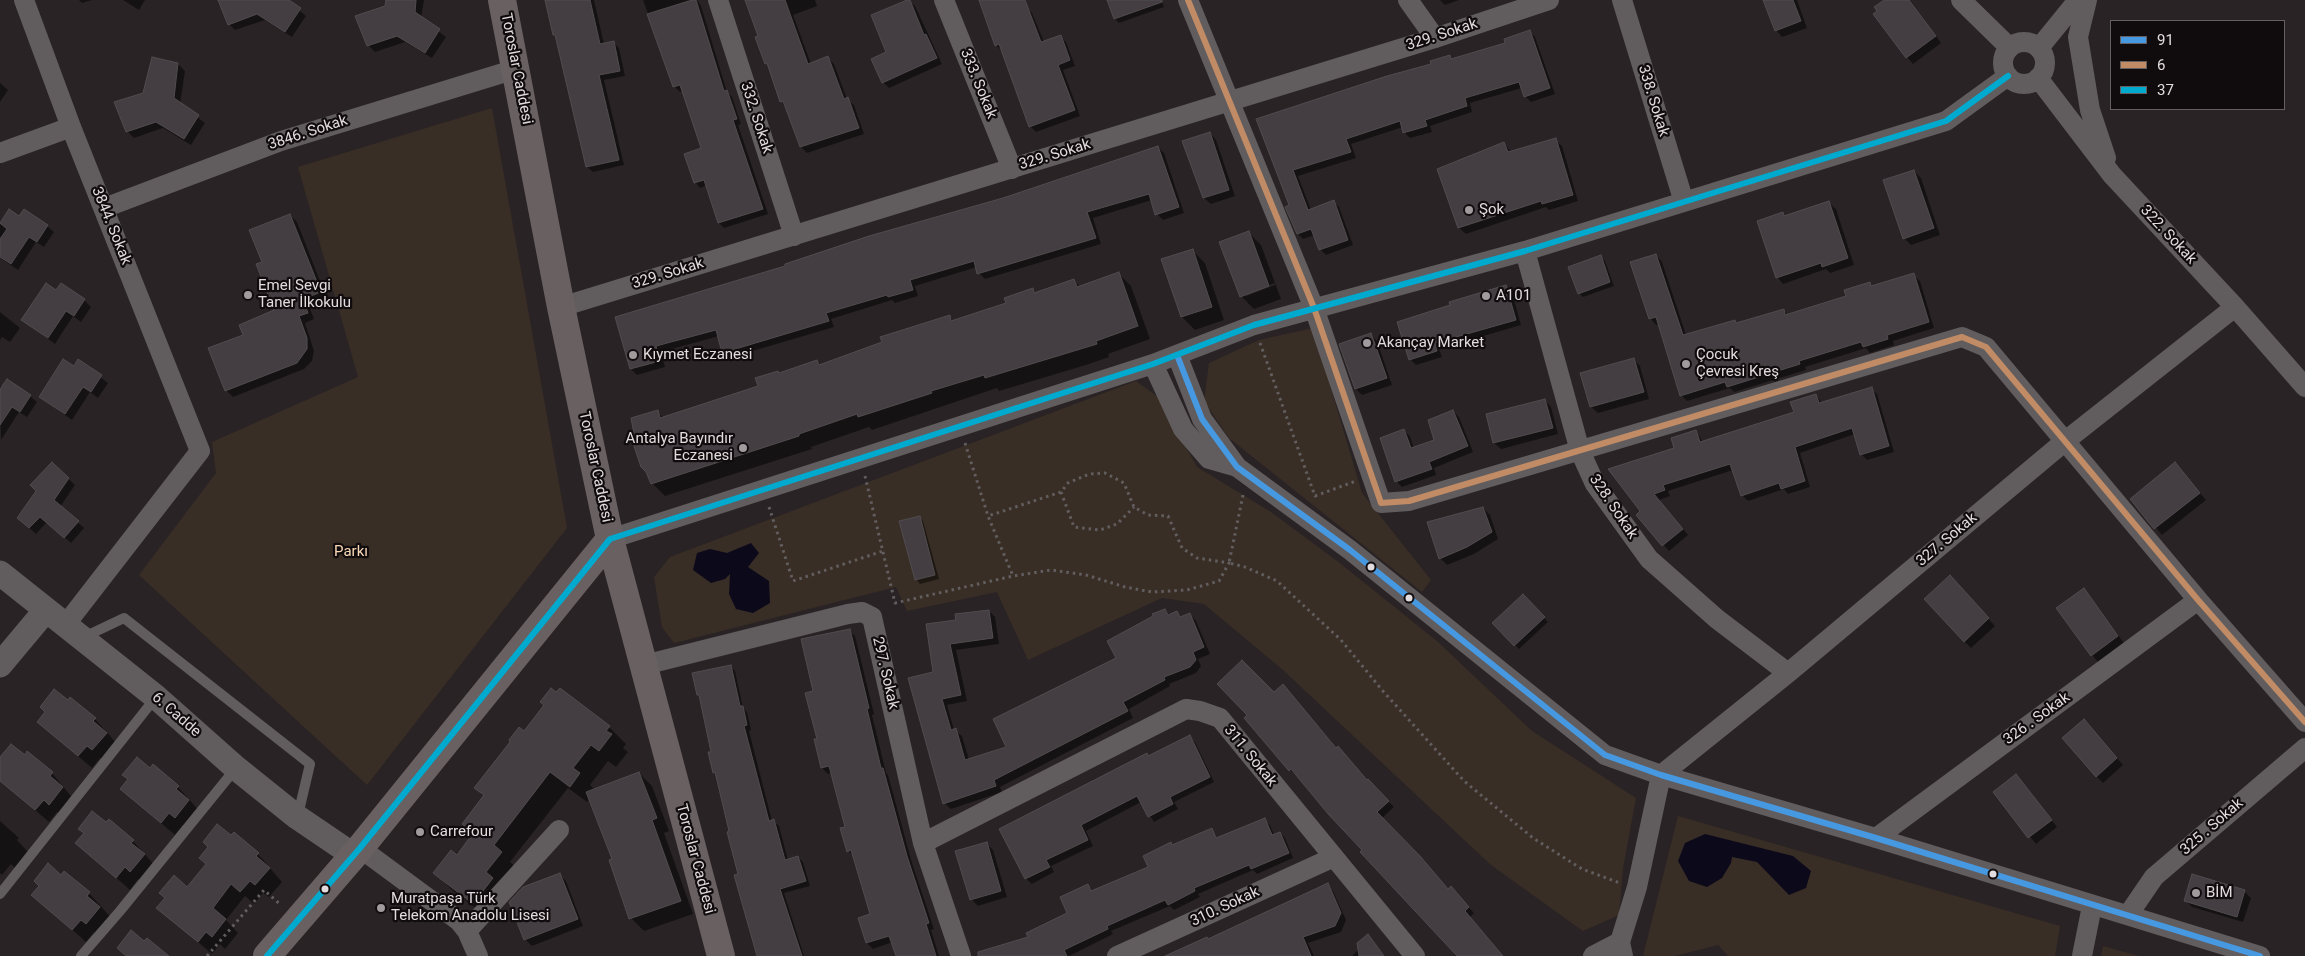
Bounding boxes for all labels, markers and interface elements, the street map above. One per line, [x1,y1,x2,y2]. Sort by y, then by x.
street label: Toroslar Caddesi [496,12,536,126]
street label: 329. Sokak [1404,15,1480,55]
legend [2110,20,2285,110]
text: 91 [2157,31,2174,49]
street label: 333. Sokak [956,46,1000,122]
text: 6 [2157,56,2165,74]
street label: 338. Sokak [1634,63,1672,139]
street label: 332. Sokak [736,80,776,156]
text: 37 [2157,81,2174,99]
street label: 3846. Sokak [266,112,350,154]
street label: 329. Sokak [1017,136,1093,174]
street label: 3844. Sokak [87,185,135,267]
place label: Şok [1479,201,1504,219]
street label: 322. Sokak [2136,202,2200,268]
marker: Şok [1463,204,1475,216]
street label: 329. Sokak [630,255,706,293]
place label: Emel Sevgi Taner İlkokulu [258,277,351,312]
place label: A101 [1496,287,1531,305]
marker: Emel Sevgi Taner İlkokulu [242,289,254,301]
marker: A101 [1480,290,1492,302]
place label: Akançay Market [1377,334,1484,352]
marker: Akançay Market [1361,337,1373,349]
place label: Kıymet Eczanesi [643,346,752,364]
place label: Çocuk Çevresi Kreş [1696,346,1779,381]
marker: Kıymet Eczanesi [627,349,639,361]
marker: Çocuk Çevresi Kreş [1680,358,1692,370]
street label: Toroslar Caddesi [574,410,616,524]
place label: Antalya Bayındır Eczanesi [626,430,733,465]
marker: Antalya Bayındır Eczanesi [737,442,749,454]
street label: 328. Sokak [1585,471,1641,543]
street label: 327. Sokak [1913,509,1981,571]
park label: Parkı [334,543,368,561]
unlabelled marker [1366,562,1376,572]
unlabelled marker [1404,593,1414,603]
street label: 297. Sokak [868,635,902,711]
street label: 6. Cadde [148,689,204,741]
street label: 326 . Sokak [2000,689,2074,749]
street label: 311. Sokak [1220,722,1280,790]
street label: 325 . Sokak [2177,795,2247,859]
street label: Toroslar Caddesi [672,802,718,916]
place label: Carrefour [430,823,493,841]
marker: Carrefour [414,826,426,838]
unlabelled marker [1988,869,1998,879]
street label: 310. Sokak [1188,883,1262,931]
unlabelled marker [320,884,330,894]
place label: BİM [2206,884,2233,902]
marker: BİM [2190,887,2202,899]
place label: Muratpaşa Türk Telekom Anadolu Lisesi [391,890,550,925]
marker: Muratpaşa Türk Telekom Anadolu Lisesi [375,902,387,914]

